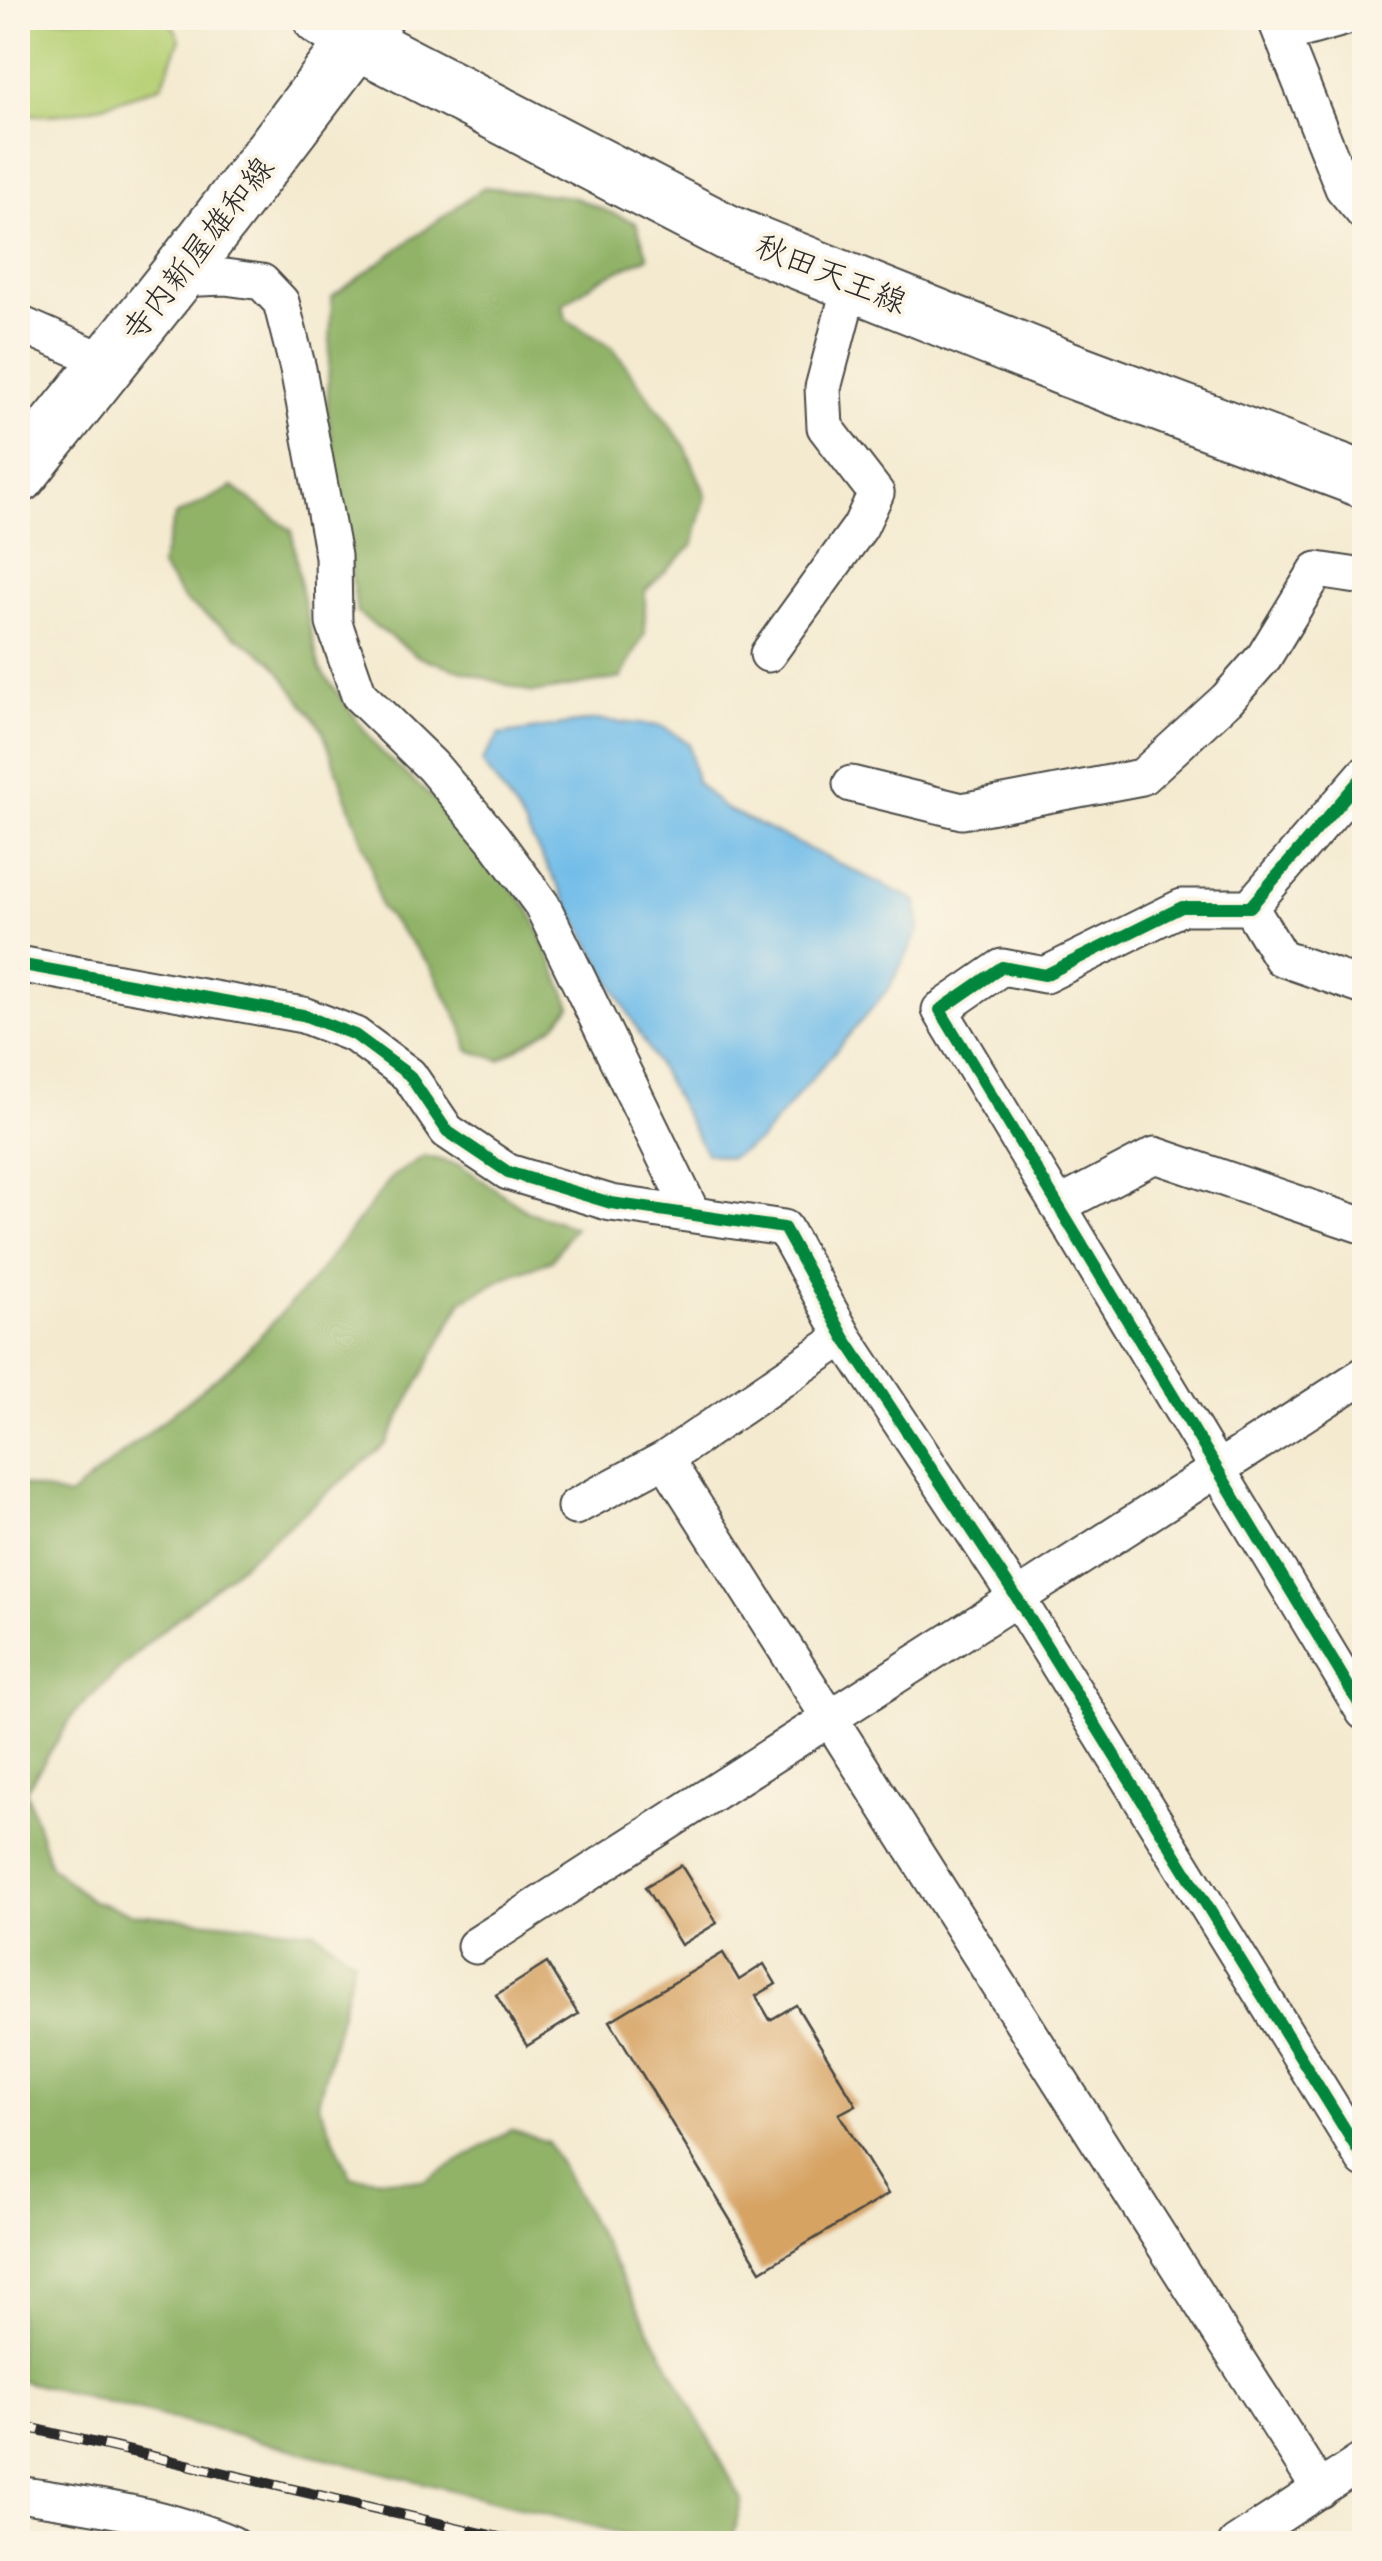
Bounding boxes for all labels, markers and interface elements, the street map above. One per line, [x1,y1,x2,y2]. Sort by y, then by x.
street label: 寺内新屋雄和線 [114,149,282,349]
street label: 秋田天王線 [750,227,912,321]

